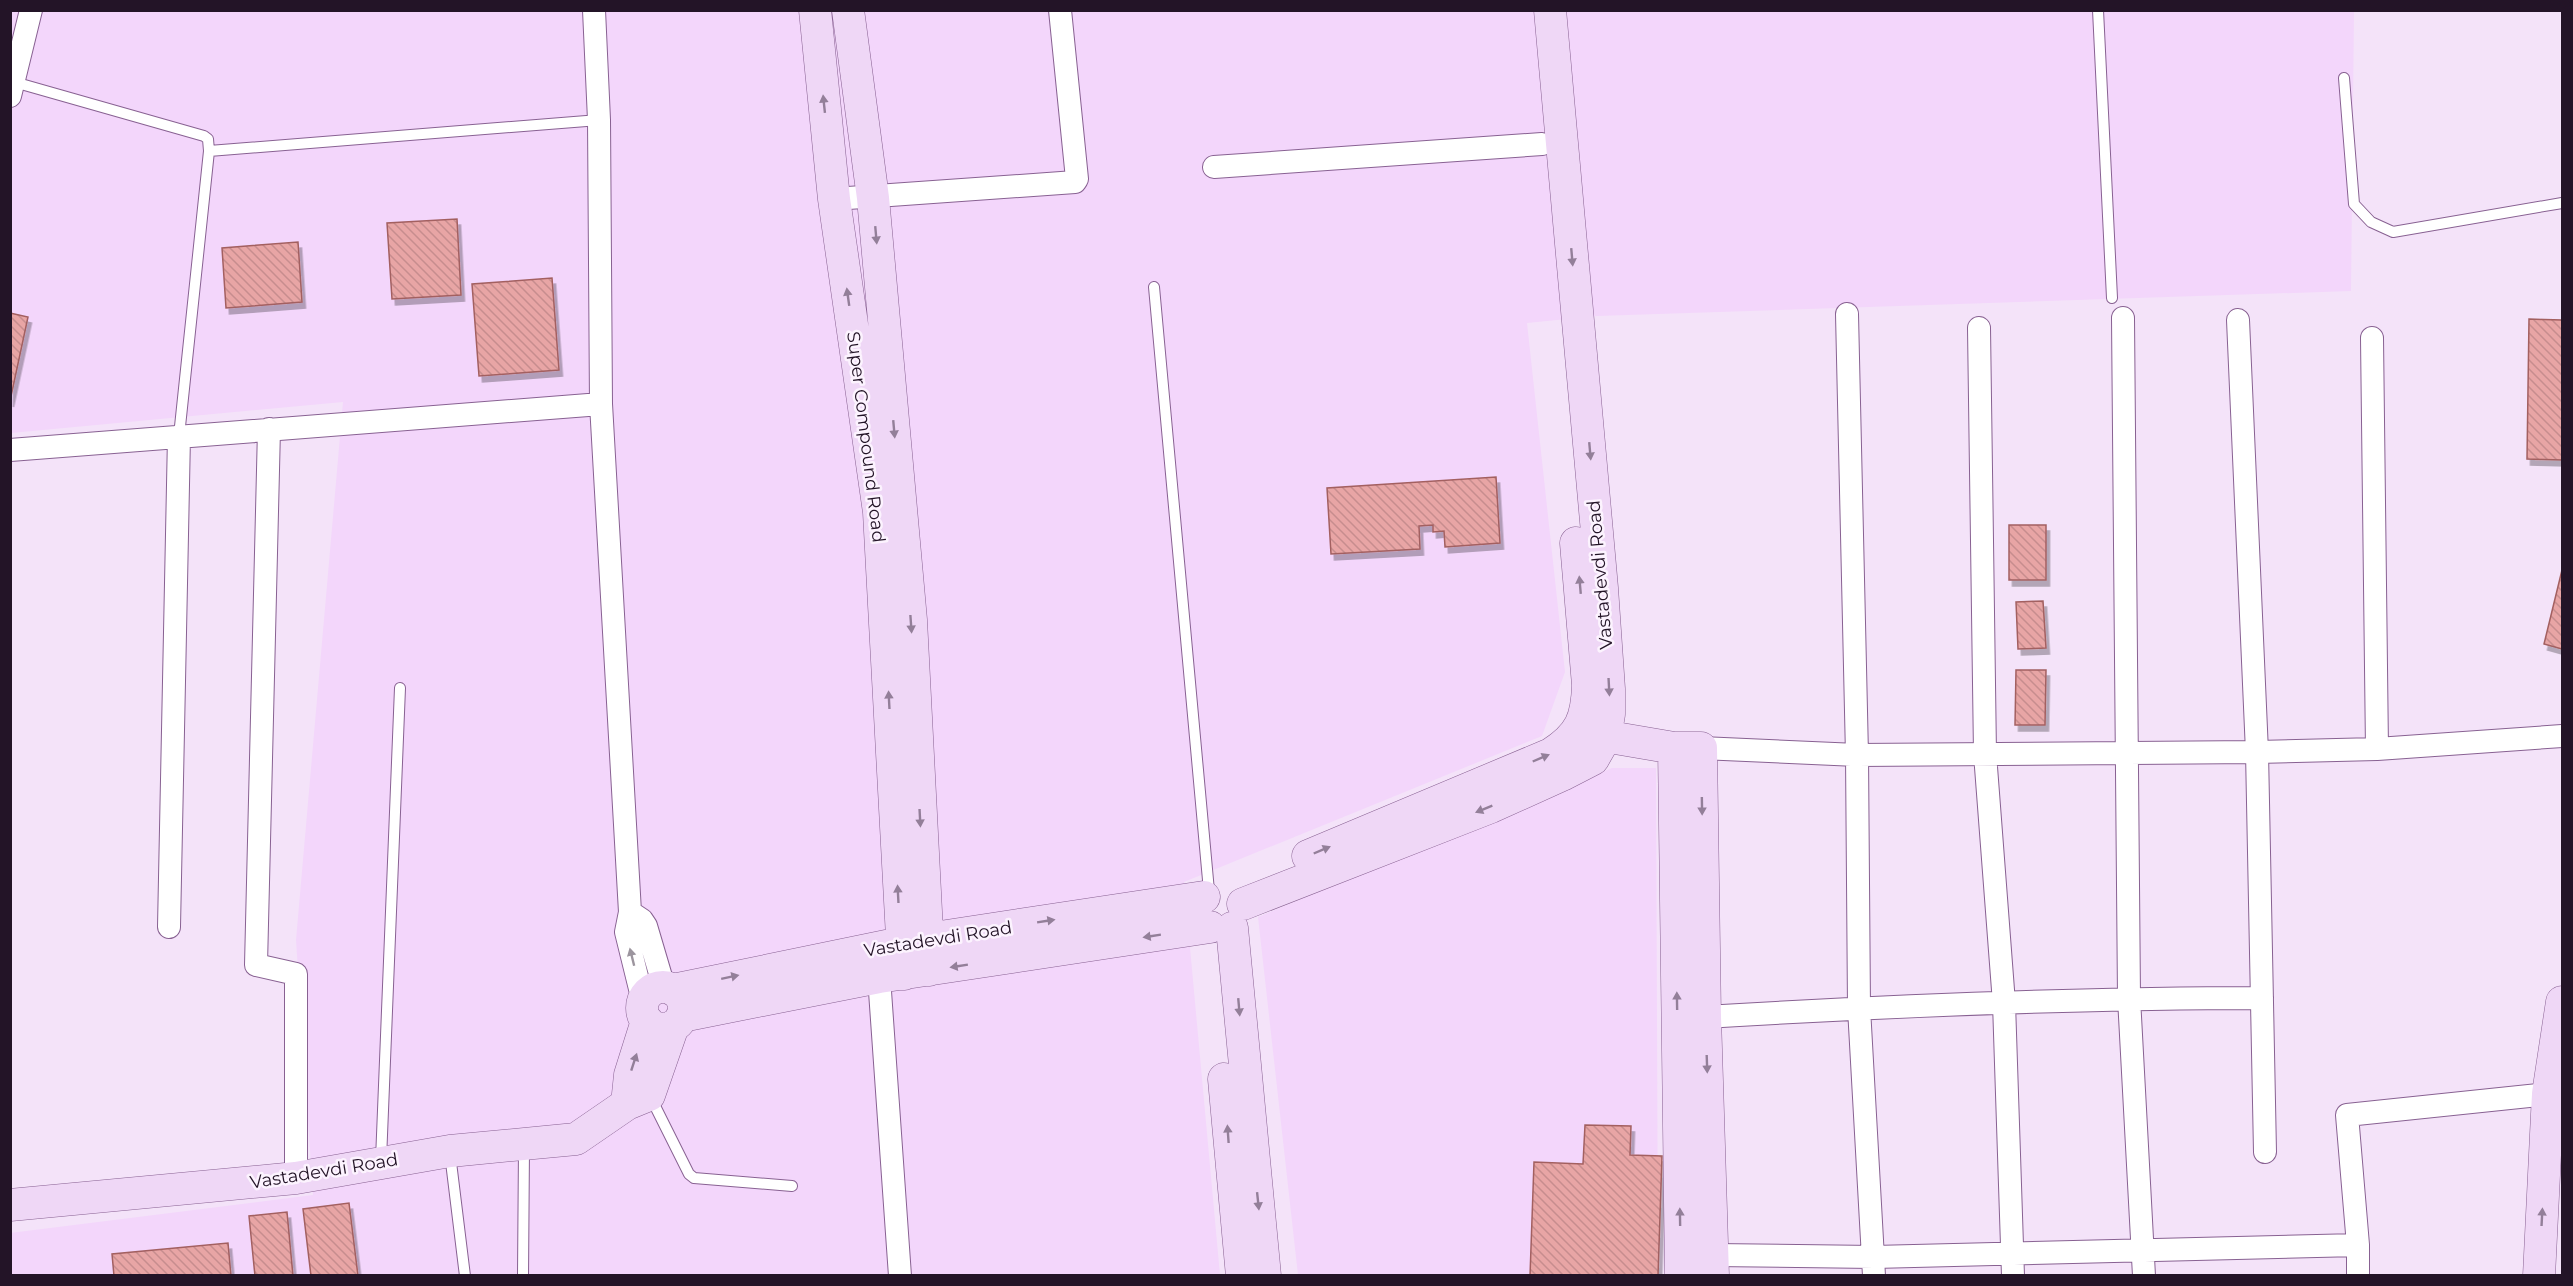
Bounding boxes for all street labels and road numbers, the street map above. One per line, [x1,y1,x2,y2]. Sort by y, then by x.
street label: Super Compound Road [842,330,890,544]
street label: Vastadevdi Road [1583,499,1617,651]
street label: Vastadevdi Road [862,916,1014,962]
street label: Vastadevdi Road [248,1148,400,1194]

